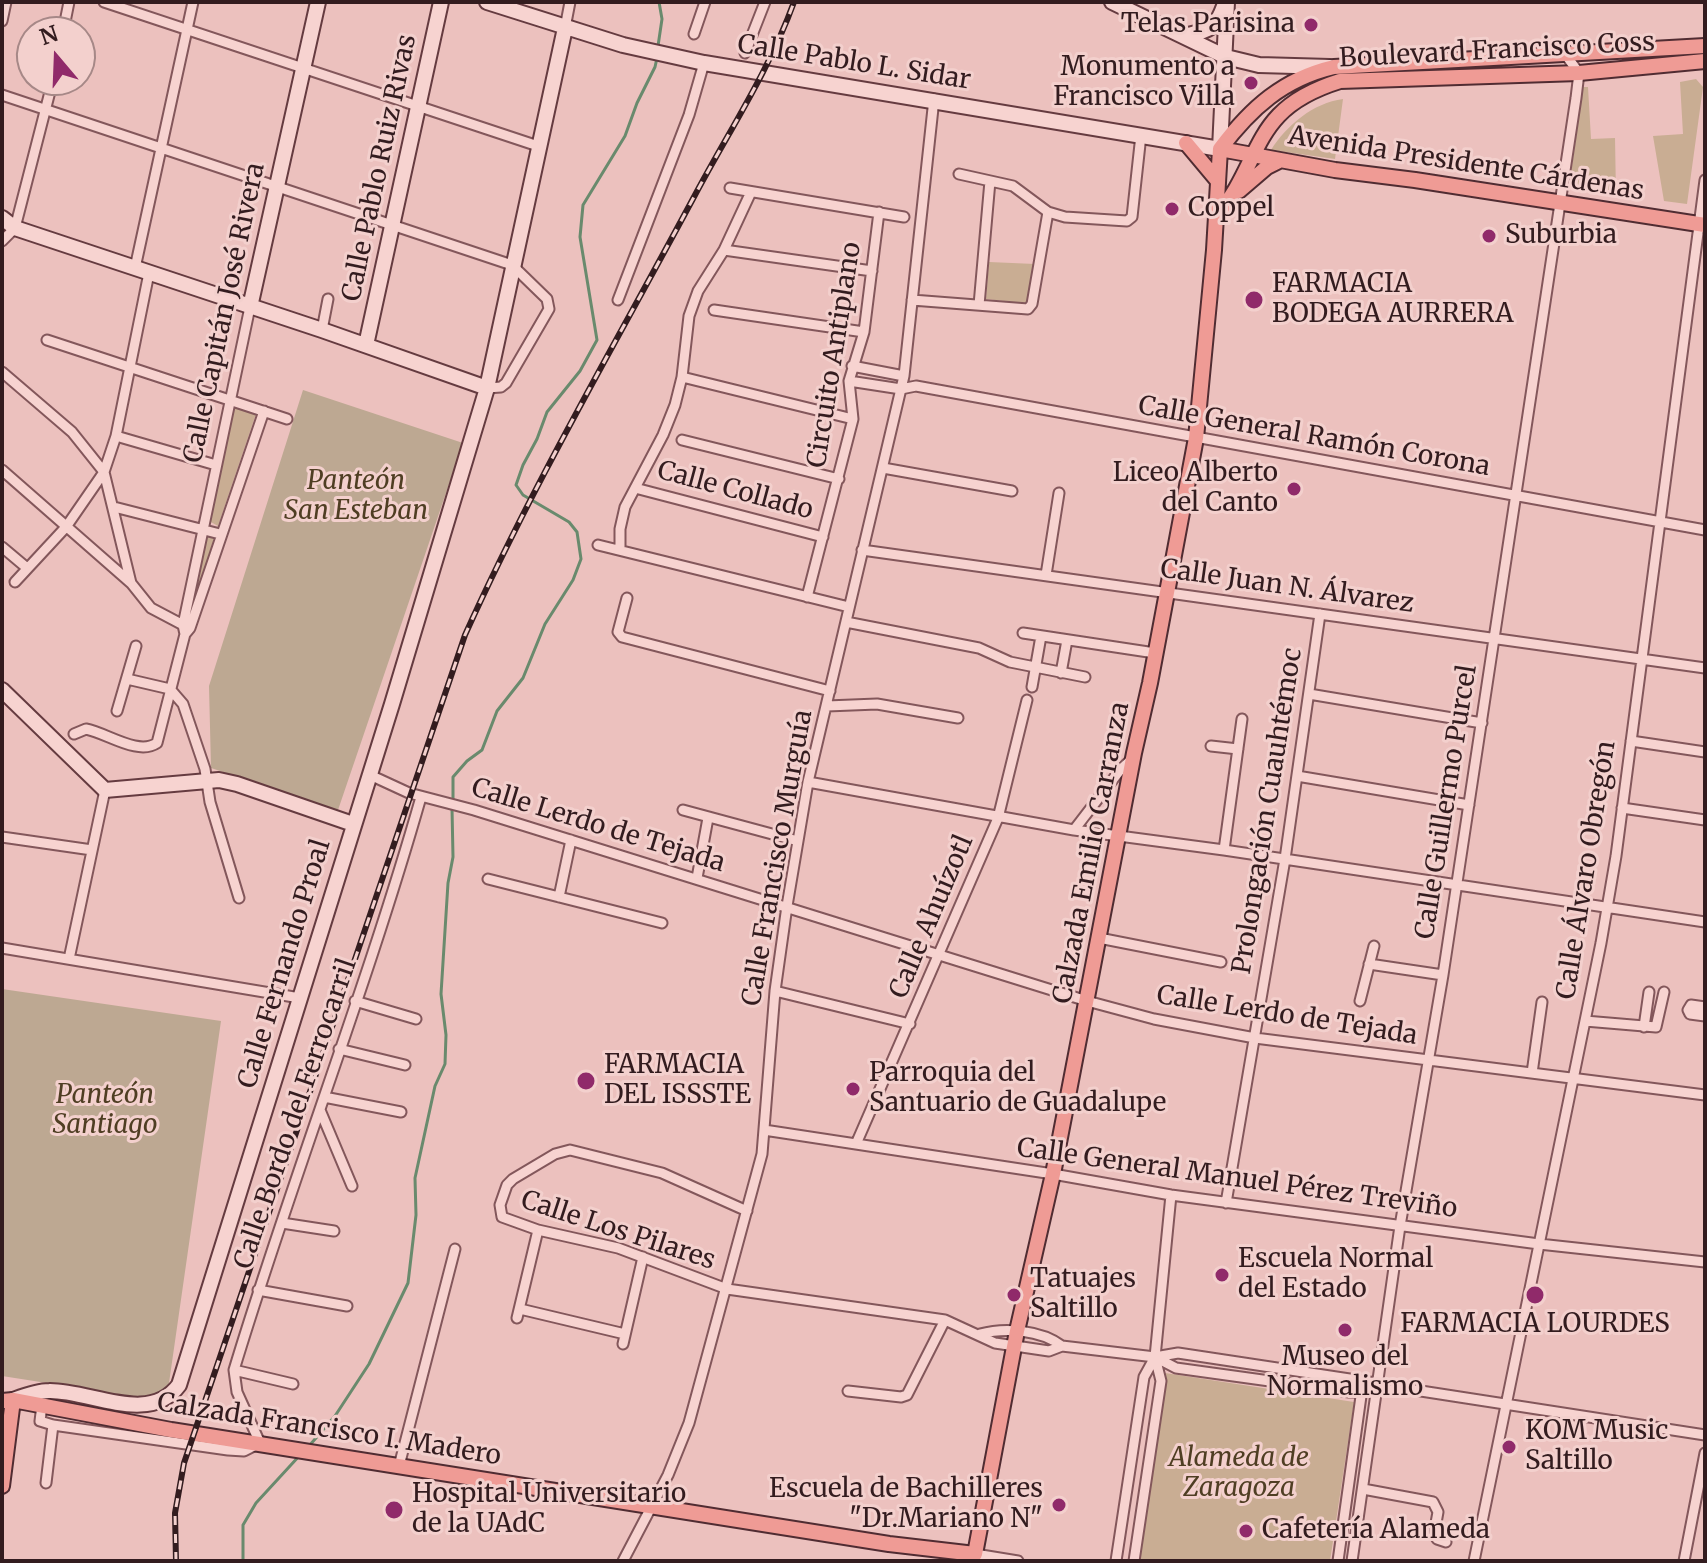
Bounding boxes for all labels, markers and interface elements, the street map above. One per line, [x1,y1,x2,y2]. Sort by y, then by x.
place label: Telas Parisina [1121,9,1295,41]
north arrow [16,16,96,96]
marker: Telas Parisina [1302,16,1320,34]
text: N [36,19,62,51]
street label: Boulevard Francisco Coss [1338,27,1656,75]
street label: Calle Pablo L. Sidar [735,29,973,97]
street label: Calle Pablo Ruiz Rivas [336,32,424,304]
place label: Monumento a Francisco Villa [1053,52,1235,114]
marker: Monumento a Francisco Villa [1242,74,1260,92]
street label: Avenida Presidente Cárdenas [1286,120,1646,208]
street label: Calle Capitán José Rivera [178,160,272,466]
place label: Coppel [1188,193,1274,225]
marker: Coppel [1163,200,1181,218]
place label: Suburbia [1505,220,1617,252]
marker: Suburbia [1480,227,1498,245]
street label: Circuito Antiplano [802,240,868,470]
place label: FARMACIA BODEGA AURRERA [1272,269,1514,330]
marker: FARMACIA BODEGA AURRERA [1243,289,1265,311]
street label: Calle General Ramón Corona [1136,391,1492,483]
street label: Calle Collado [654,455,816,527]
place label: Liceo Alberto del Canto [1113,458,1278,520]
park label: Panteón San Esteban [284,466,428,528]
marker: Liceo Alberto del Canto [1285,480,1303,498]
street label: Calle Juan N. Álvarez [1158,554,1416,620]
street label: Prolongación Cuauhtémoc [1227,646,1309,976]
street label: Calle Guillermo Purcel [1410,663,1484,941]
street label: Calzada Emilio Carranza [1047,700,1137,1006]
street label: Calle Francisco Murguía [737,708,819,1008]
street label: Calle Álvaro Obregón [1551,739,1623,1001]
street label: Calle Lerdo de Tejada [468,773,728,879]
street label: Calle Ahuízotl [884,831,980,1003]
street label: Calle Fernando Proal [232,836,338,1092]
street label: Calle Bordo del Ferrocarril [228,955,364,1273]
street label: Calle Lerdo de Tejada [1155,980,1419,1052]
place label: FARMACIA DEL ISSSTE [604,1050,751,1112]
place label: Parroquia del Santuario de Guadalupe [869,1058,1166,1120]
marker: FARMACIA DEL ISSSTE [575,1070,597,1092]
park label: Panteón Santiago [52,1080,158,1142]
marker: Parroquia del Santuario de Guadalupe [844,1080,862,1098]
street label: Calle General Manuel Pérez Treviño [1015,1133,1459,1225]
street label: Calle Los Pilares [517,1185,719,1277]
place label: Escuela Normal del Estado [1238,1244,1433,1306]
place label: Tatuajes Saltillo [1030,1264,1136,1326]
marker: Escuela Normal del Estado [1213,1266,1231,1284]
marker: FARMACIA LOURDES [1524,1284,1546,1306]
marker: Tatuajes Saltillo [1005,1286,1023,1304]
place label: FARMACIA LOURDES [1400,1309,1670,1341]
marker: Museo del Normalismo [1336,1321,1354,1339]
place label: Museo del Normalismo [1267,1342,1423,1404]
street label: Calzada Francisco I. Madero [155,1387,503,1473]
place label: KOM Music Saltillo [1525,1416,1668,1478]
marker: KOM Music Saltillo [1500,1438,1518,1456]
park label: Alameda de Zaragoza [1169,1443,1309,1504]
place label: Escuela de Bachilleres "Dr.Mariano N" [769,1474,1043,1536]
place label: Hospital Universitario de la UAdC [412,1479,686,1540]
marker: Escuela de Bachilleres "Dr.Mariano N" [1050,1496,1068,1514]
marker: Hospital Universitario de la UAdC [383,1499,405,1521]
place label: Cafetería Alameda [1262,1515,1490,1547]
marker: Cafetería Alameda [1237,1522,1255,1540]

